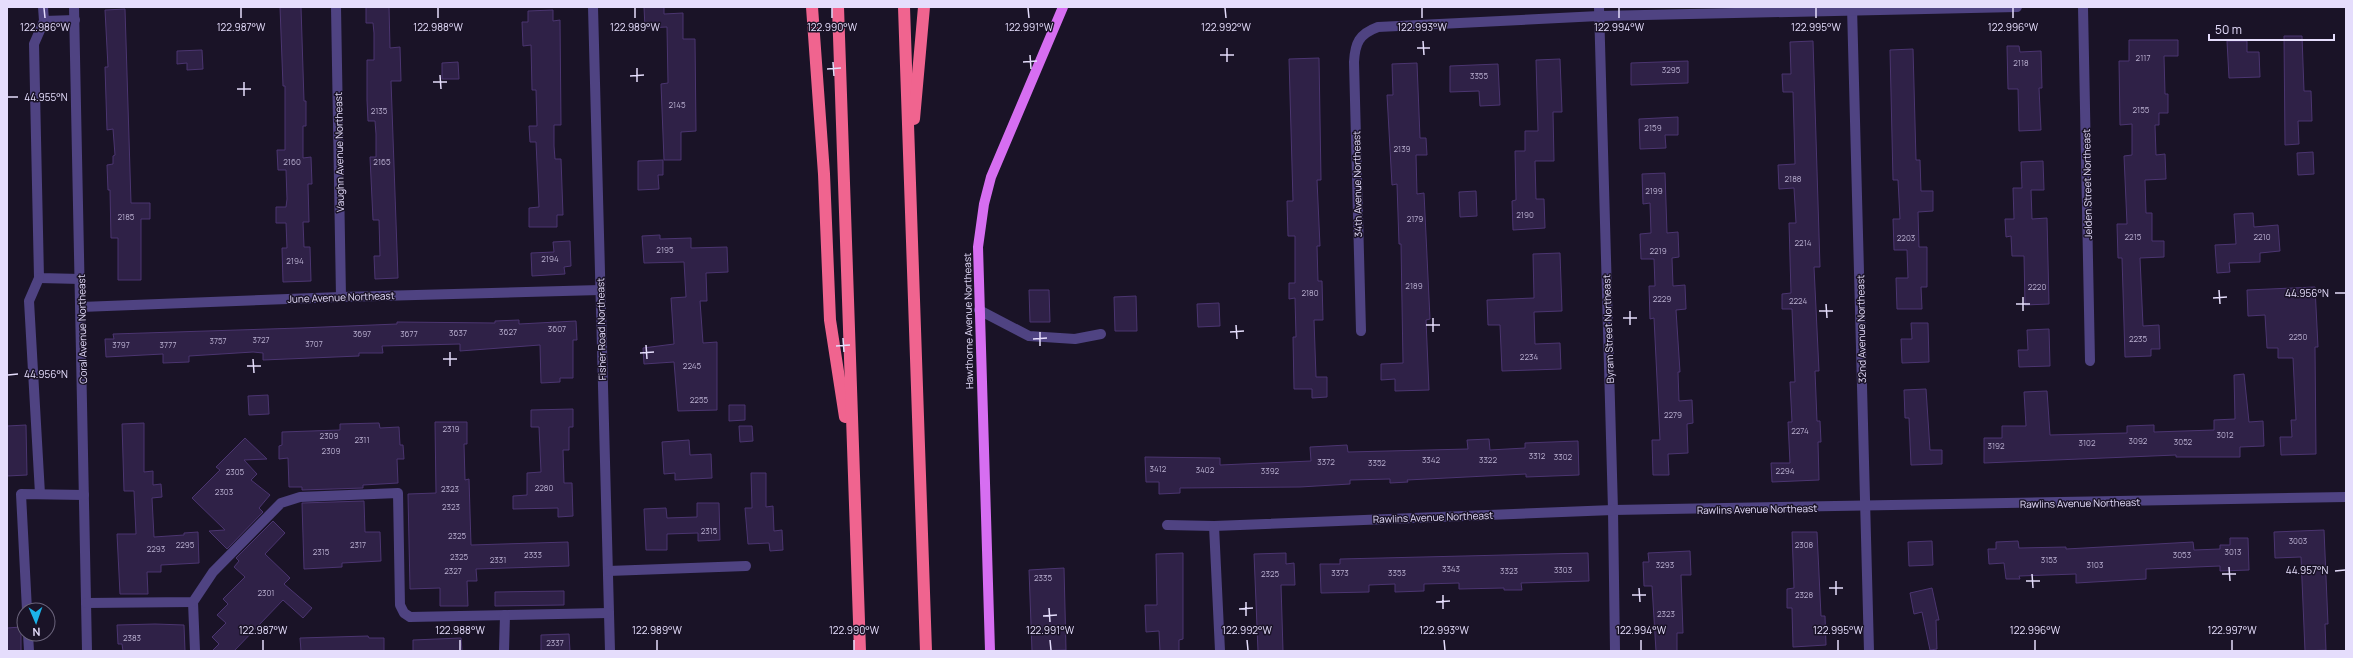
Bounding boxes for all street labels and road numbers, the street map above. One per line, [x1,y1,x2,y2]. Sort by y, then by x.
street label: Vaughn Avenue Northeast [331,92,347,212]
street label: Jelden Street Northeast [2079,129,2095,239]
street label: 34th Avenue Northeast [1349,131,1365,237]
street label: Hawthorne Avenue Northeast [960,253,976,389]
street label: Coral Avenue Northeast [74,274,90,384]
street label: Byram Street Northeast [1599,274,1617,384]
street label: 32nd Avenue Northeast [1853,275,1869,383]
street label: Fisher Road Northeast [593,278,609,380]
street label: June Avenue Northeast [287,288,395,306]
street label: Rawlins Avenue Northeast [2020,495,2140,511]
street label: Rawlins Avenue Northeast [1697,501,1817,517]
street label: Rawlins Avenue Northeast [1373,508,1493,526]

